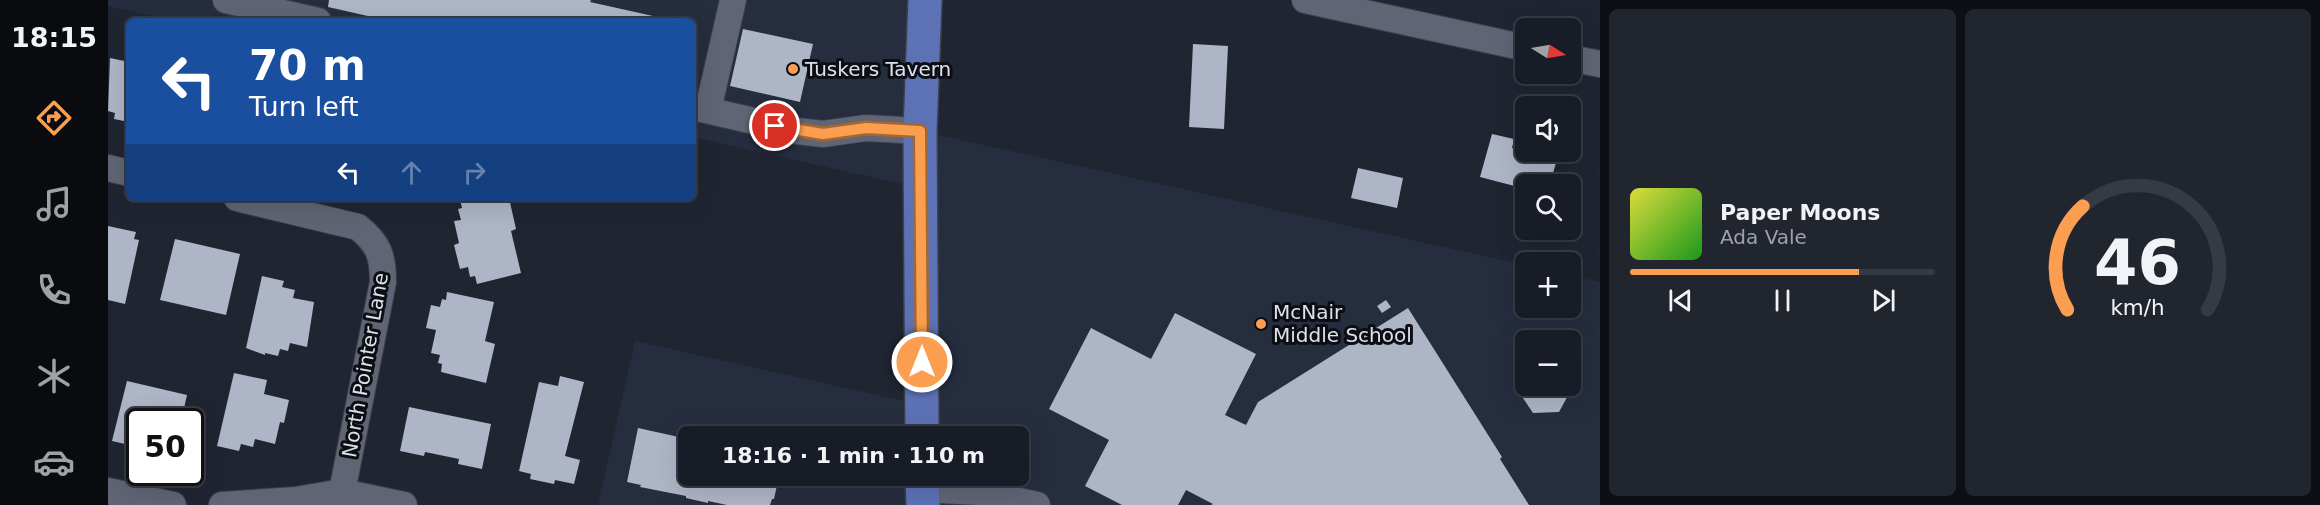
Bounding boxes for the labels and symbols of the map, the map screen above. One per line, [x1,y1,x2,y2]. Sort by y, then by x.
north arrow [1515,18,1581,84]
place label: Tuskers Tavern [804,57,951,81]
marker: Tuskers Tavern [786,62,800,76]
pin [749,100,800,151]
street label: North Pointer Lane [337,271,393,459]
place label: McNair Middle School [1273,300,1412,347]
marker: McNair Middle School [1254,317,1268,331]
position arrow [890,330,954,394]
speed limit sign: 50 [126,408,204,486]

